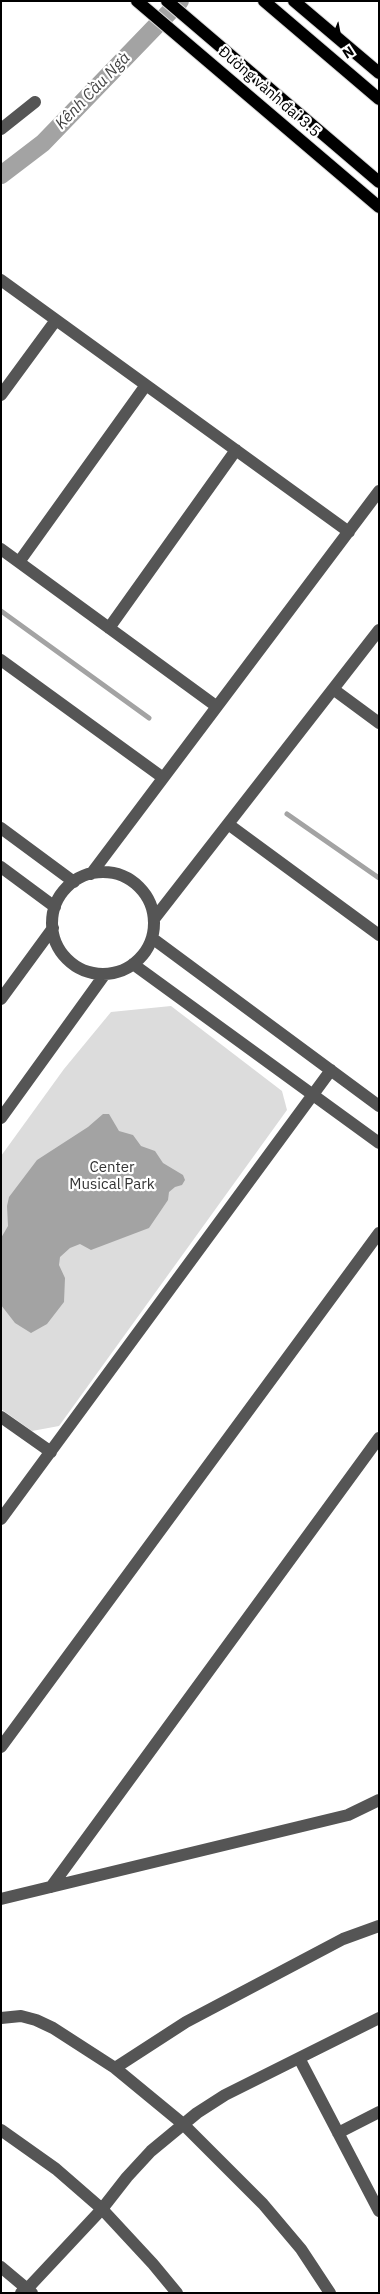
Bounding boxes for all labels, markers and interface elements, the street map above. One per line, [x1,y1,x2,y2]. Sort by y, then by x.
north arrow [315,15,365,65]
text: N [339,42,357,63]
street label: Đường vành đai 3.5 [214,43,324,141]
water label: Kênh Cầu Ngà [52,49,134,133]
park label: Center Musical Park [69,1159,155,1194]

